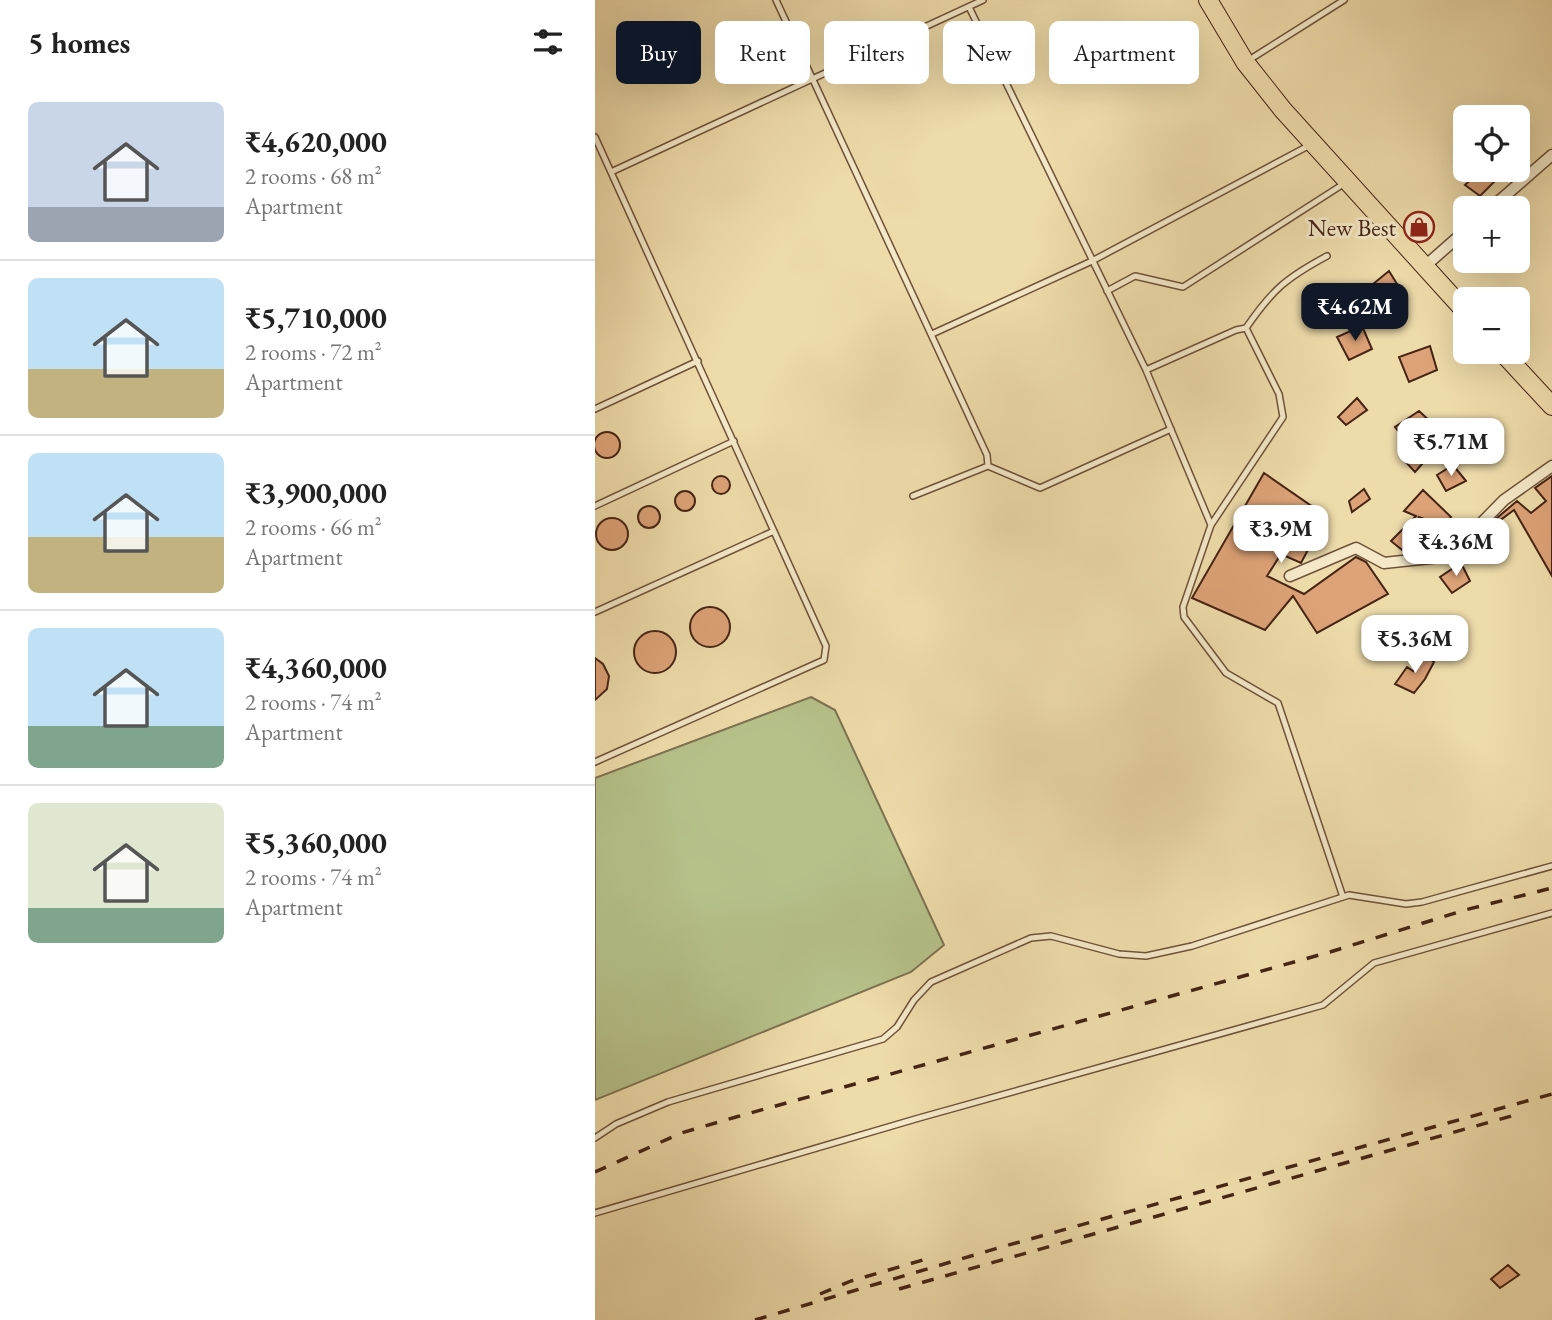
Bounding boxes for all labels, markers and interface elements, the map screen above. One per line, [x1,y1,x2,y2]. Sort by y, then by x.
chip: Buy [616,21,701,84]
chip: Rent [715,21,810,84]
chip: Filters [824,21,929,84]
chip: New [943,21,1035,84]
chip: Apartment [1049,21,1199,84]
text: 5 homes [28,23,130,62]
icon: filters [529,23,567,61]
map controls [1453,105,1530,364]
button: locate [1453,105,1530,182]
text: ₹4,620,000 [245,122,387,161]
icon: home [84,130,168,214]
text: 2 rooms · 68 m² [245,161,382,191]
text: Apartment [245,191,343,221]
button: + [1453,196,1530,273]
shop icon: New Best [1402,210,1436,244]
place label: New Best [1308,212,1396,243]
pin: ₹4.62M [1298,284,1412,343]
button: − [1453,287,1530,364]
text: ₹4.62M [1317,291,1393,321]
text: ₹5,710,000 [245,298,387,337]
icon: home [84,306,168,390]
text: 2 rooms · 72 m² [245,337,382,367]
text: Apartment [245,367,343,397]
pin: ₹5.71M [1394,419,1508,478]
text: ₹5.71M [1413,426,1489,456]
text: ₹3,900,000 [245,473,387,512]
icon: home [84,481,168,565]
pin: ₹3.9M [1232,505,1330,565]
text: 2 rooms · 66 m² [245,512,382,542]
text: ₹3.9M [1249,513,1313,543]
pin: ₹4.36M [1399,518,1513,578]
text: ₹4.36M [1418,526,1494,556]
text: Apartment [245,542,343,572]
pin: ₹5.36M [1358,616,1472,675]
text: ₹5.36M [1377,623,1453,653]
text: ₹4,360,000 [245,648,387,687]
icon: home [84,656,168,740]
text: 2 rooms · 74 m² [245,687,382,717]
text: Apartment [245,717,343,747]
text: ₹5,360,000 [245,823,387,862]
icon: home [84,831,168,915]
text: 2 rooms · 74 m² [245,862,382,892]
text: Apartment [245,892,343,922]

